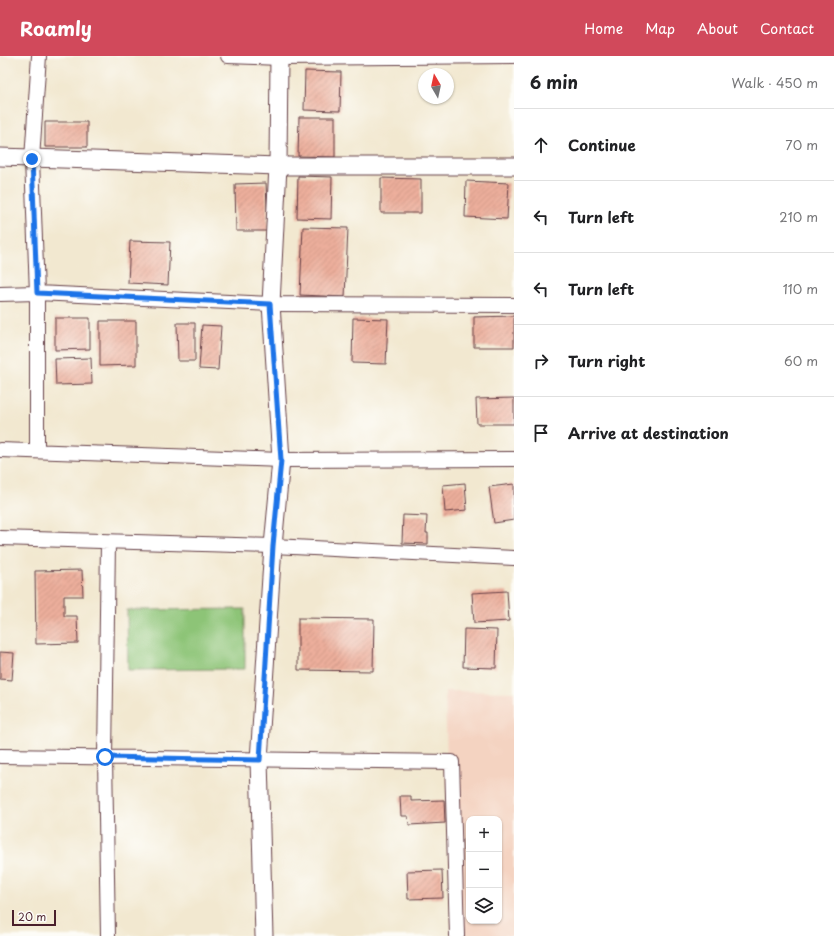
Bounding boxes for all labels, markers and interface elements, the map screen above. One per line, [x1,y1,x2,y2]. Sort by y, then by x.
text: Roamly [20,14,92,42]
text: Home [584,18,623,39]
text: Map [645,18,675,39]
text: About [697,18,738,39]
text: Contact [760,18,814,39]
north arrow [418,68,454,104]
text: 6 min [530,69,578,95]
text: Walk · 450 m [732,73,818,92]
text: Continue [568,133,636,156]
icon: ahead [530,134,552,156]
text: 70 m [785,135,818,154]
route end [23,150,41,168]
text: Turn left [568,205,634,228]
icon: left [530,206,552,228]
text: 210 m [779,207,818,226]
text: Turn left [568,277,634,300]
icon: left [530,278,552,300]
text: 110 m [783,279,818,298]
text: Turn right [568,349,645,372]
icon: right [530,350,552,372]
text: 60 m [784,351,818,370]
text: Arrive at destination [568,421,729,444]
icon: arrive [530,422,552,444]
route start [96,748,114,766]
map controls [466,816,502,924]
button: + [466,816,502,852]
button: − [466,852,502,888]
button: layers [466,888,502,924]
scale bar [12,908,56,927]
text: 20 m [18,908,46,925]

